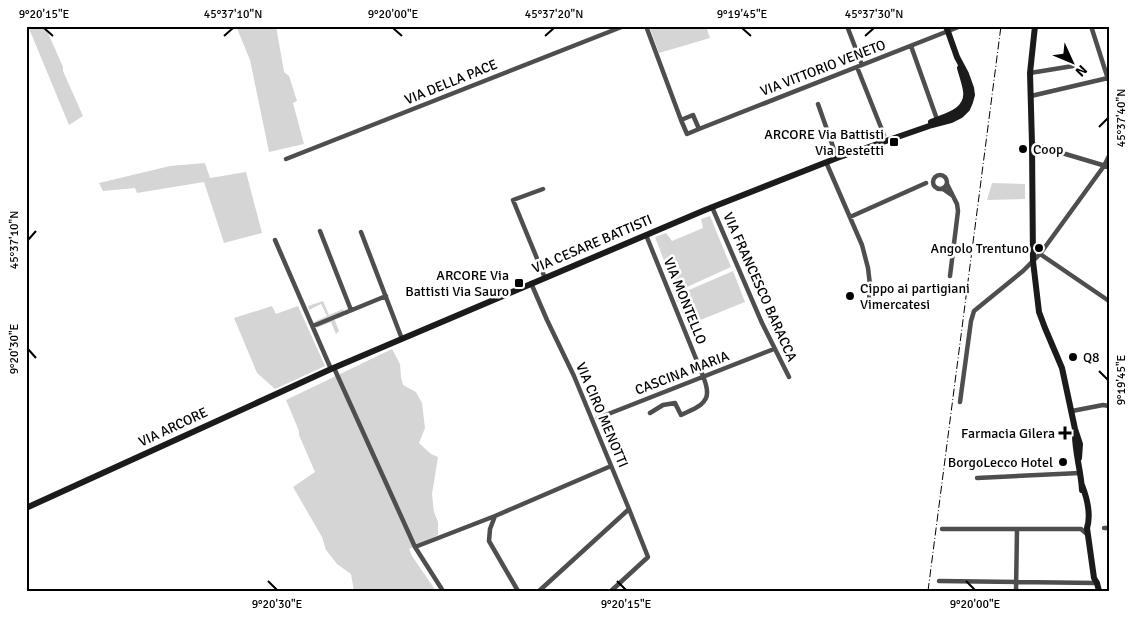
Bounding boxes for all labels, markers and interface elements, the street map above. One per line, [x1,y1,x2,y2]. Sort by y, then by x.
text: 9°20'15"E [19,7,70,22]
text: 45°37'10"N [204,7,262,22]
text: 9°20'00"E [368,7,419,22]
text: 45°37'20"N [525,7,583,22]
text: 9°19'45"E [717,7,768,22]
text: 45°37'30"N [845,7,903,22]
street label: VIA VITTORIO VENETO [758,36,888,100]
north arrow [1048,38,1098,88]
street label: VIA DELLA PACE [402,56,500,108]
text: N [1071,61,1090,80]
text: 45°37'40"N [1114,89,1129,147]
place label: ARCORE Via Battisti Via Bestetti [764,126,884,159]
marker: ARCORE Via Battisti Via Bestetti [888,136,900,148]
place label: Coop [1033,141,1063,158]
marker: Coop [1017,143,1029,155]
street label: VIA FRANCESCO BARACCA [719,210,801,365]
text: 45°37'10"N [7,211,22,269]
street label: VIA CESARE BATTISTI [529,211,655,277]
place label: Angolo Trentuno [931,240,1029,257]
marker: Angolo Trentuno [1033,242,1045,254]
street label: VIA MONTELLO [660,255,710,347]
place label: ARCORE Via Battisti Via Sauro [405,267,509,300]
marker: ARCORE Via Battisti Via Sauro [513,277,525,289]
place label: Cippo ai partigiani Vimercatesi [860,280,970,313]
marker: Cippo ai partigiani Vimercatesi [844,290,856,302]
text: 9°20'30"E [7,323,22,374]
street label: CASCINA MARIA [633,347,732,399]
place label: Q8 [1083,349,1100,366]
marker: Q8 [1067,351,1079,363]
text: 9°19'45"E [1114,354,1129,405]
street label: VIA CIRO MENOTTI [572,360,632,470]
street label: VIA ARCORE [136,404,210,450]
place label: Farmacia Gilera [961,425,1055,442]
marker: Farmacia Gilera [1059,427,1071,439]
place label: BorgoLecco Hotel [948,454,1053,471]
marker: BorgoLecco Hotel [1057,456,1069,468]
text: 9°20'30"E [252,597,303,612]
text: 9°20'15"E [601,597,652,612]
text: 9°20'00"E [950,597,1001,612]

